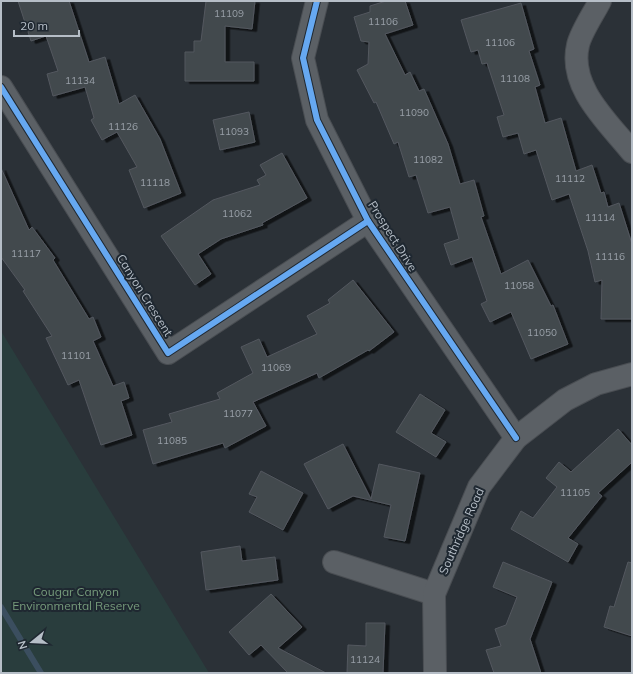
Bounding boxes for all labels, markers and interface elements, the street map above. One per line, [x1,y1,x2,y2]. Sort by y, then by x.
house number: 11109 [214,7,244,20]
scale bar [14,12,79,38]
house number: 11106 [368,15,398,28]
text: 20 m [20,18,48,33]
house number: 11106 [485,36,515,49]
house number: 11108 [500,72,530,85]
house number: 11134 [65,74,95,87]
house number: 11090 [399,106,429,119]
house number: 11126 [108,120,138,133]
house number: 11093 [219,125,249,138]
house number: 11082 [413,153,443,166]
house number: 11112 [555,172,585,185]
house number: 11118 [140,176,170,189]
street label: Prospect Drive [365,198,421,274]
house number: 11062 [222,207,252,220]
house number: 11114 [585,211,615,224]
house number: 11117 [11,247,41,260]
house number: 11116 [595,250,625,263]
street label: Canyon Crescent [114,251,176,339]
house number: 11058 [504,279,534,292]
house number: 11050 [527,326,557,339]
house number: 11101 [61,349,91,362]
house number: 11069 [261,361,291,374]
house number: 11077 [223,407,253,420]
house number: 11085 [157,434,187,447]
street label: Southridge Road [435,485,487,577]
house number: 11105 [560,486,590,499]
park label: Cougar Canyon Environmental Reserve [12,584,140,613]
north arrow [12,622,52,662]
text: N [15,639,30,651]
house number: 11124 [350,653,380,666]

